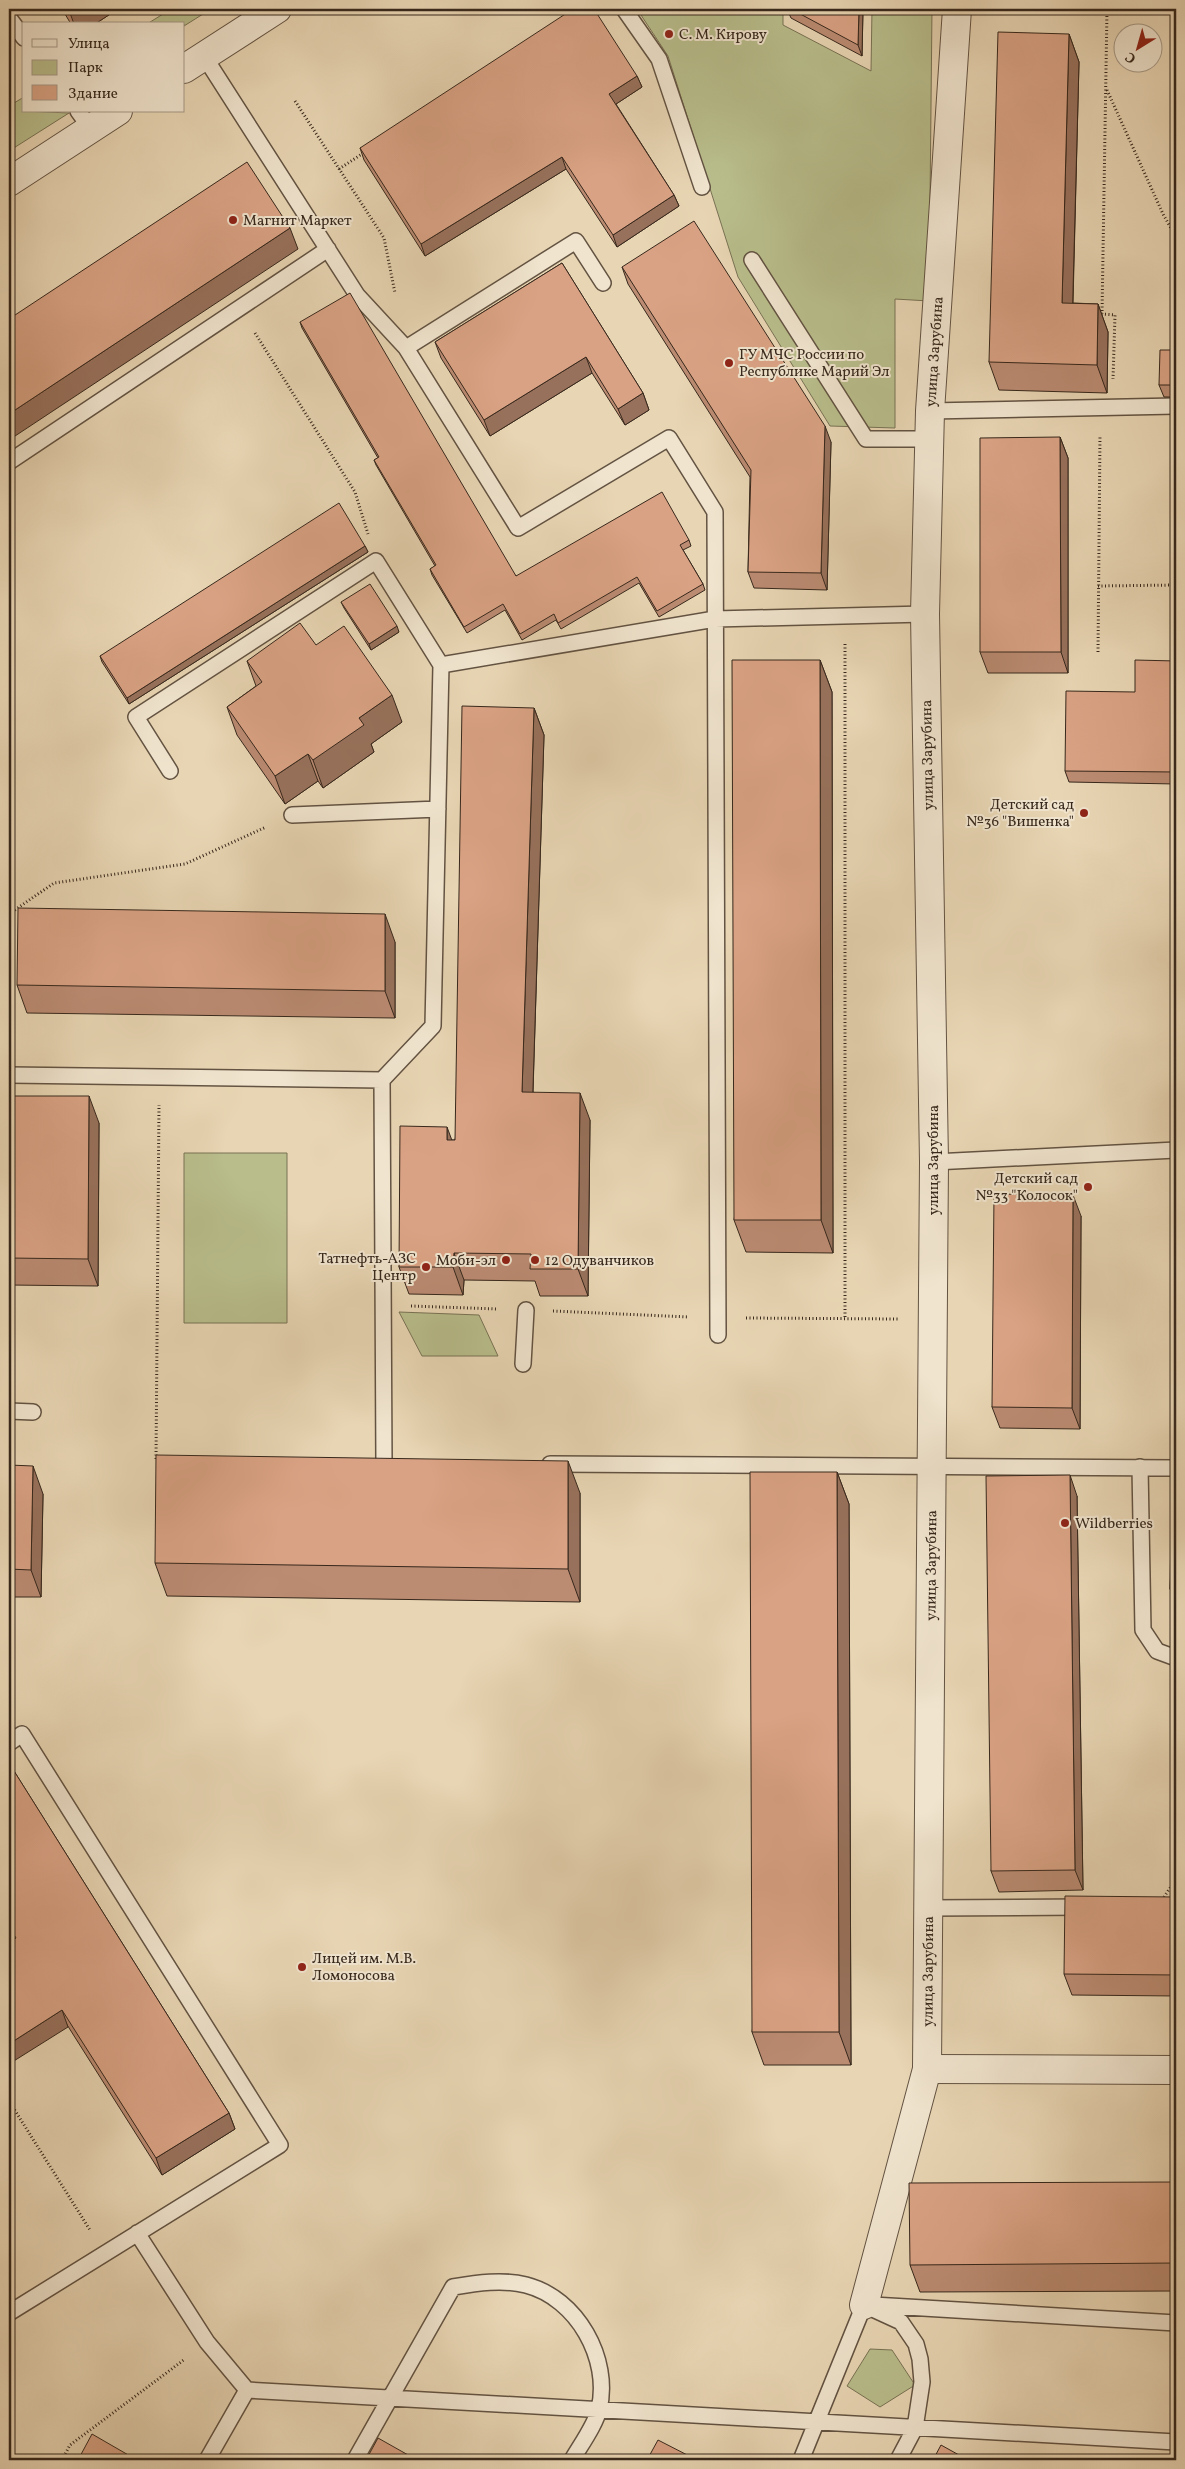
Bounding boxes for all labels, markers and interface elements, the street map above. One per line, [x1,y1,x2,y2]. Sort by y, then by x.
legend [22,22,185,112]
north arrow [1112,22,1162,72]
place label: С. М. Кирову [679,25,767,46]
marker: С. М. Кирову [663,28,675,40]
text: Улица [68,34,110,55]
text: С [1122,47,1140,67]
text: Парк [68,58,103,79]
text: Здание [68,84,118,105]
place label: Магнит Маркет [243,211,352,232]
marker: Магнит Маркет [227,214,239,226]
street label: улица Зарубина [921,296,950,408]
place label: ГУ МЧС России по Республике Марий Эл [739,345,889,383]
marker: ГУ МЧС России по Республике Марий Эл [723,357,735,369]
street label: улица Зарубина [917,700,940,810]
place label: Детский сад №36 "Вишенка" [966,795,1075,833]
marker: Детский сад №36 "Вишенка" [1078,807,1090,819]
street label: улица Зарубина [924,1105,945,1215]
place label: Детский сад №33 "Колосок" [976,1169,1079,1207]
marker: Детский сад №33 "Колосок" [1082,1181,1094,1193]
place label: Татнефть-АЗС Центр [318,1249,416,1287]
place label: Моби-эл [436,1251,496,1272]
place label: 12 Одуванчиков [545,1251,654,1272]
marker: Моби-эл [500,1254,512,1266]
marker: 12 Одуванчиков [529,1254,541,1266]
marker: Татнефть-АЗС Центр [420,1261,432,1273]
street label: улица Зарубина [921,1510,943,1621]
place label: Wildberries [1075,1514,1153,1535]
marker: Wildberries [1059,1517,1071,1529]
street label: улица Зарубина [918,1916,940,2027]
place label: Лицей им. М.В. Ломоносова [312,1949,416,1987]
marker: Лицей им. М.В. Ломоносова [296,1961,308,1973]

